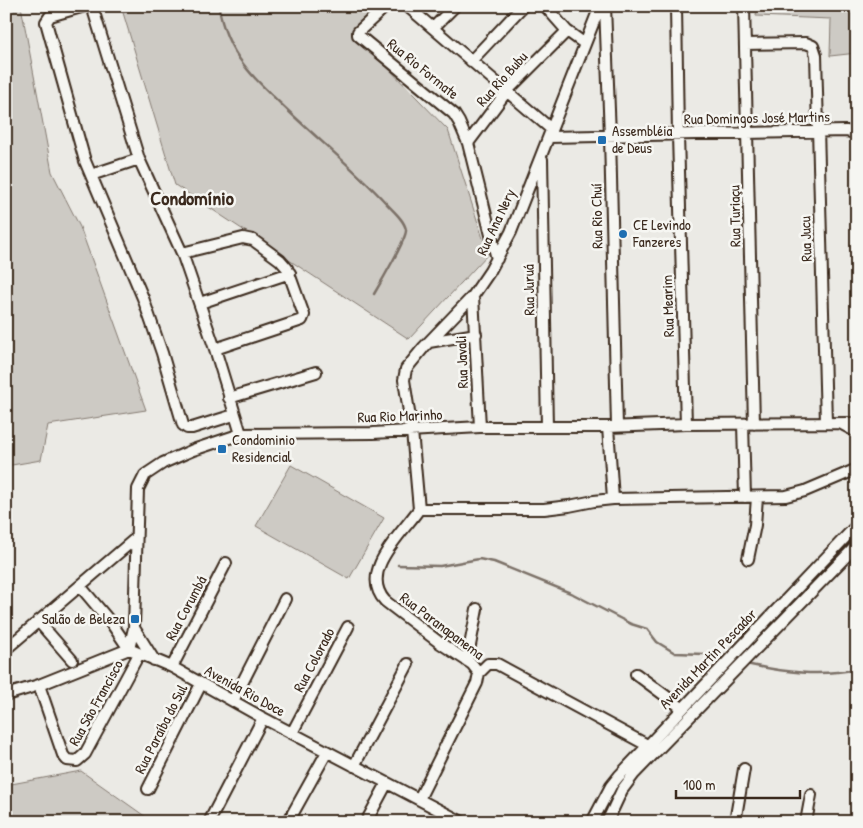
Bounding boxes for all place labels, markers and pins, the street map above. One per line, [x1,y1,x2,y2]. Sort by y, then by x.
place label: Assembléia de Deus [612,120,673,158]
marker: Assembléia de Deus [596,134,608,146]
place label: CE Levindo Fanzeres [632,214,691,252]
marker: CE Levindo Fanzeres [617,228,629,240]
place label: Condominio Residencial [232,429,295,467]
marker: Condominio Residencial [216,443,228,455]
place label: Salão de Beleza [42,608,125,629]
marker: Salão de Beleza [129,613,141,625]

